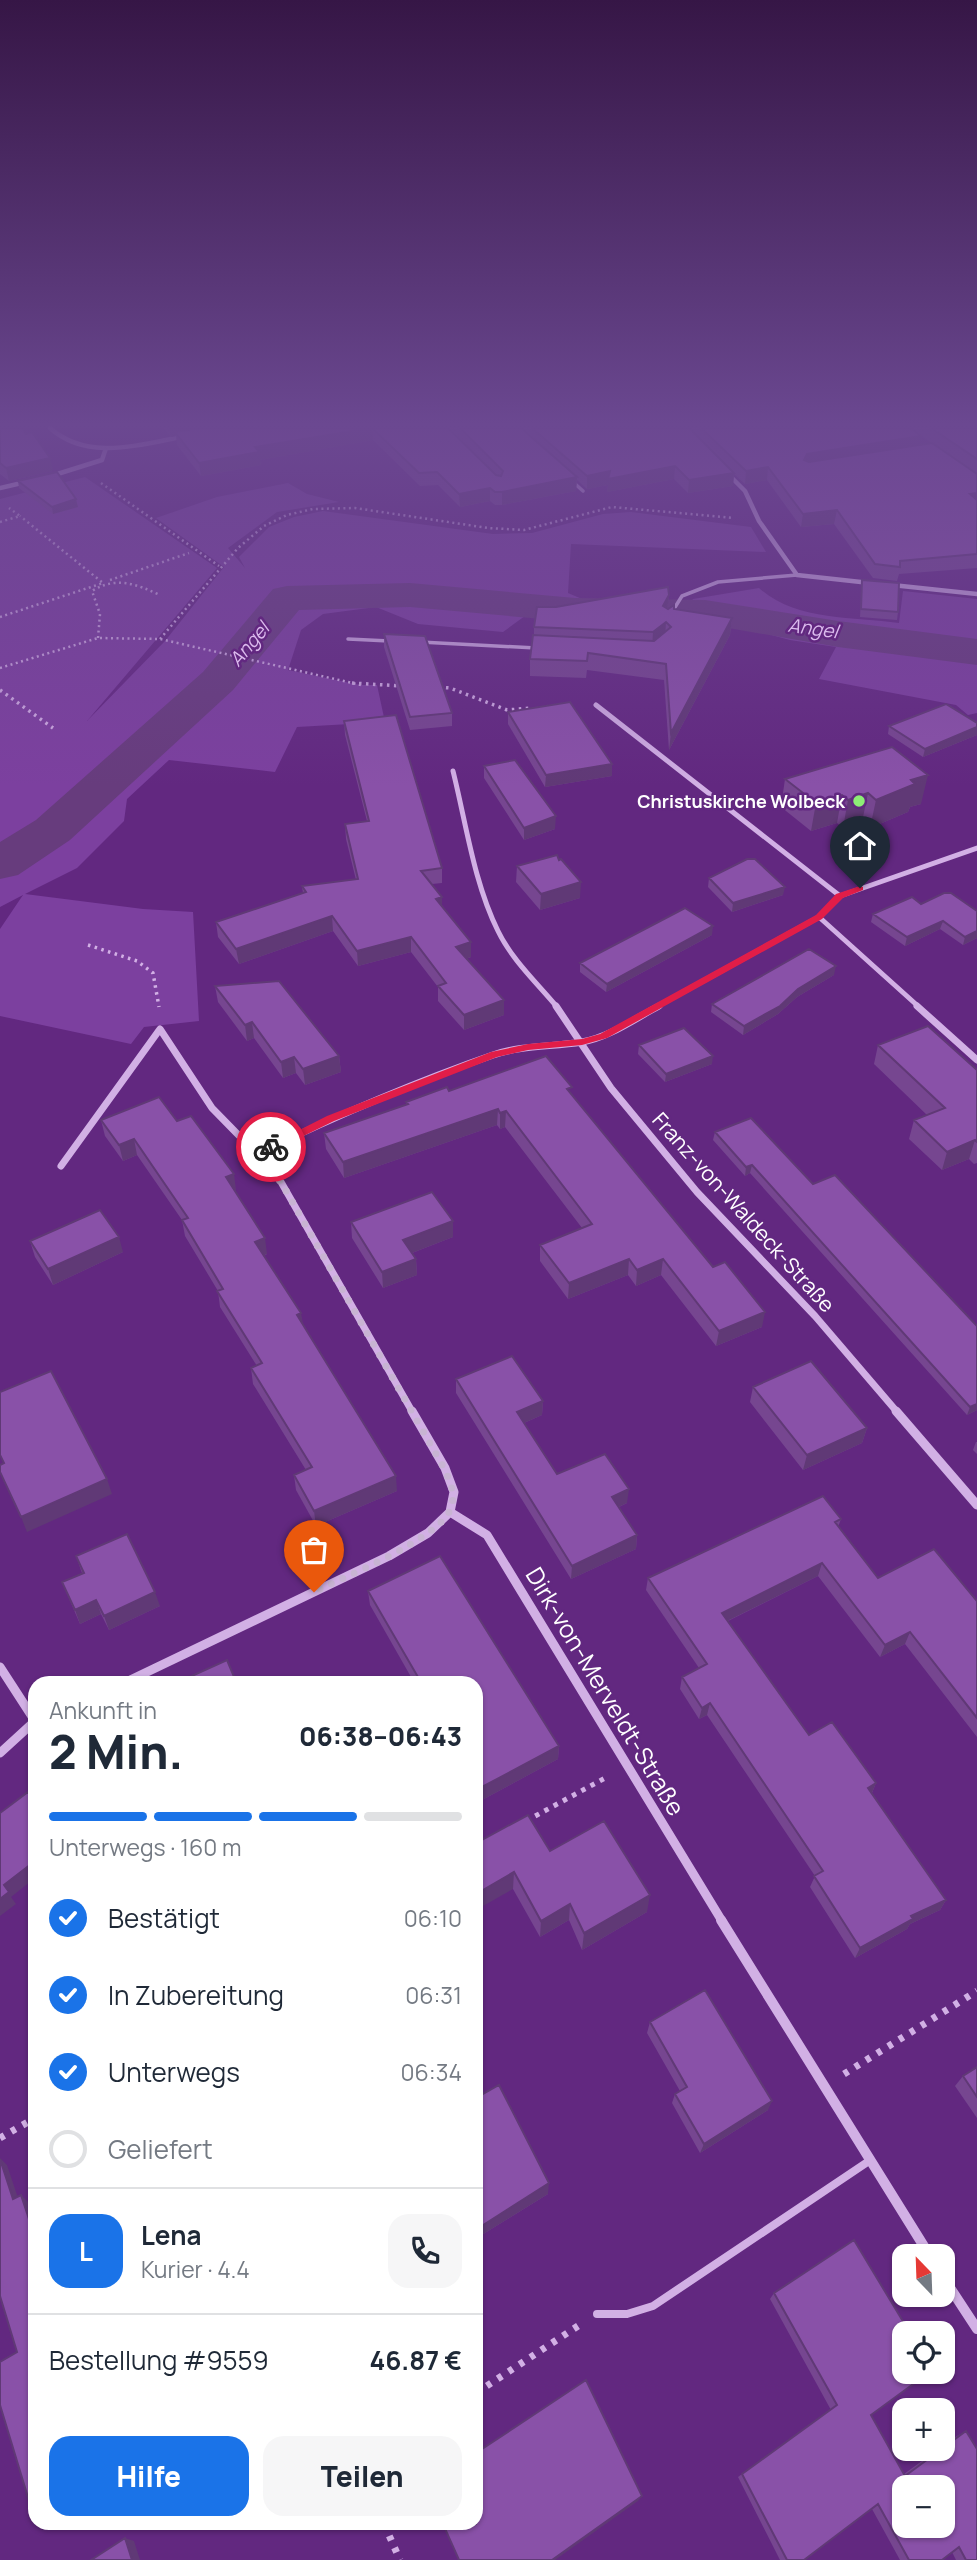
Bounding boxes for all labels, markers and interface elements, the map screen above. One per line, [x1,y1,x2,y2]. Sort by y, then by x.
water label: Angel [786,612,842,645]
water label: Angel [223,614,277,672]
place label: Christuskirche Wolbeck [637,789,846,813]
marker: Christuskirche Wolbeck [851,793,867,809]
pin [830,816,890,888]
icon: home [841,827,879,865]
street label: Franz-von-Waldeck-Straße [647,1106,841,1318]
courier [236,1112,306,1182]
icon: bike [252,1128,290,1166]
pin [284,1520,344,1592]
icon: bag [295,1531,333,1569]
street label: Dirk-von-Merveldt-Straße [519,1561,693,1821]
text: Ankunft in [49,1694,157,1726]
text: 06:38–06:43 [299,1718,462,1754]
text: 2 Min. [49,1720,183,1783]
text: Unterwegs · 160 m [49,1831,241,1863]
icon: check [49,1899,87,1937]
text: Bestätigt [108,1900,220,1936]
text: 06:10 [404,1902,462,1934]
icon: check [49,1976,87,2014]
text: In Zubereitung [108,1977,284,2013]
text: 06:31 [405,1979,462,2011]
icon: check [49,2053,87,2091]
text: Unterwegs [108,2054,240,2090]
text: 06:34 [401,2056,462,2088]
text: Geliefert [108,2131,213,2167]
button: phone [388,2214,462,2288]
text: Lena [141,2217,201,2253]
text: L [79,2233,93,2269]
north arrow [892,2244,956,2306]
map controls [892,2244,955,2538]
text: Kurier · 4.4 [141,2253,250,2285]
button: locate [892,2321,955,2384]
text: Bestellung #9559 [49,2342,269,2378]
text: 46.87 € [369,2342,462,2378]
button: + [892,2398,955,2461]
button: Hilfe [49,2436,249,2516]
button: Teilen [263,2436,462,2516]
button: − [892,2475,955,2538]

